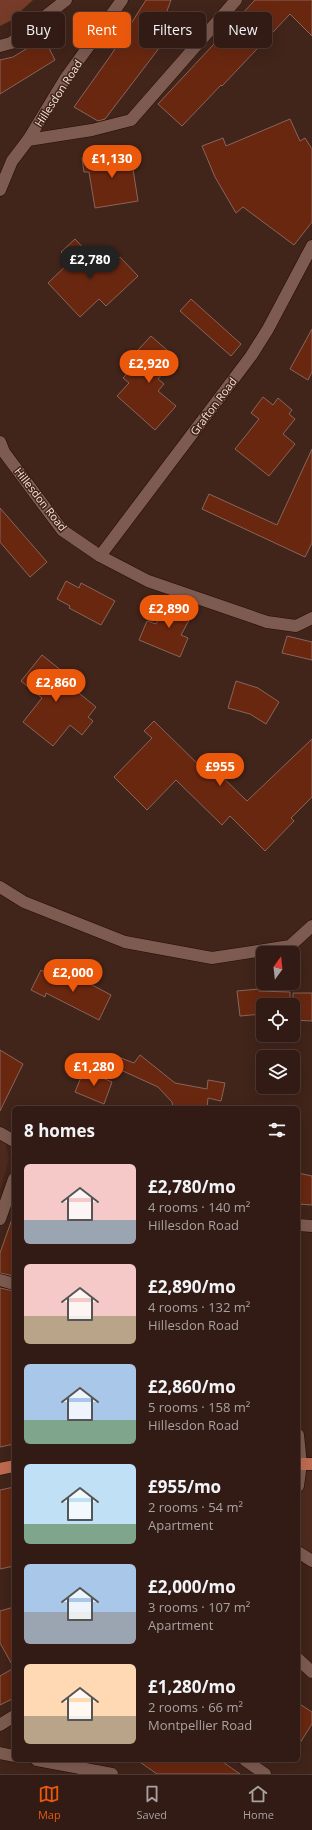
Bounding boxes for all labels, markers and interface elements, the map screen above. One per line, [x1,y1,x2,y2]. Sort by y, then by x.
chip: Buy [12,12,65,48]
chip: Rent [73,12,131,48]
chip: Filters [139,12,206,48]
chip: New [214,12,272,48]
street label: Hillesdon Road [31,57,85,129]
pin: £1,130 [79,145,145,179]
text: £1,130 [92,149,132,167]
pin: £2,780 [57,246,123,280]
text: £2,780 [70,250,110,268]
pin: £2,920 [116,350,182,384]
text: £2,920 [129,354,169,372]
street label: Grafton Road [186,374,240,438]
street label: Hillesdon Road [11,464,71,534]
pin: £2,890 [136,595,202,629]
text: £2,890 [149,599,189,617]
pin: £2,860 [23,669,89,703]
text: £2,860 [36,673,76,691]
pin: £955 [196,753,244,787]
text: £955 [205,757,235,775]
north arrow [256,946,300,990]
map controls [256,946,300,1094]
pin: £2,000 [40,959,106,993]
text: £2,000 [53,963,93,981]
button: locate [256,998,300,1042]
button: layers [256,1050,300,1094]
pin: £1,280 [61,1053,127,1087]
text: £1,280 [74,1057,114,1075]
text: 8 homes [24,1119,95,1142]
icon: filters [266,1119,288,1141]
text: £2,780/mo [148,1175,236,1198]
icon: home [56,1180,104,1228]
text: 4 rooms · 140 m² [148,1198,250,1216]
text: Hillesdon Road [148,1216,239,1234]
text: £2,890/mo [148,1275,236,1298]
icon: home [56,1280,104,1328]
text: 4 rooms · 132 m² [148,1298,250,1316]
text: Hillesdon Road [148,1316,239,1334]
text: £2,860/mo [148,1375,236,1398]
icon: home [56,1380,104,1428]
text: 5 rooms · 158 m² [148,1398,250,1416]
text: Hillesdon Road [148,1416,239,1434]
text: £955/mo [148,1475,221,1498]
icon: home [56,1480,104,1528]
text: 2 rooms · 54 m² [148,1498,243,1516]
text: Apartment [148,1516,213,1534]
text: £2,000/mo [148,1575,236,1598]
icon: home [56,1580,104,1628]
text: 3 rooms · 107 m² [148,1598,250,1616]
text: Apartment [148,1616,213,1634]
text: £1,280/mo [148,1675,236,1698]
icon: home [56,1680,104,1728]
text: 2 rooms · 66 m² [148,1698,243,1716]
text: Montpellier Road [148,1716,252,1734]
tab: Map [38,1783,61,1822]
tab: Saved [137,1783,167,1822]
tab: Home [243,1783,274,1822]

